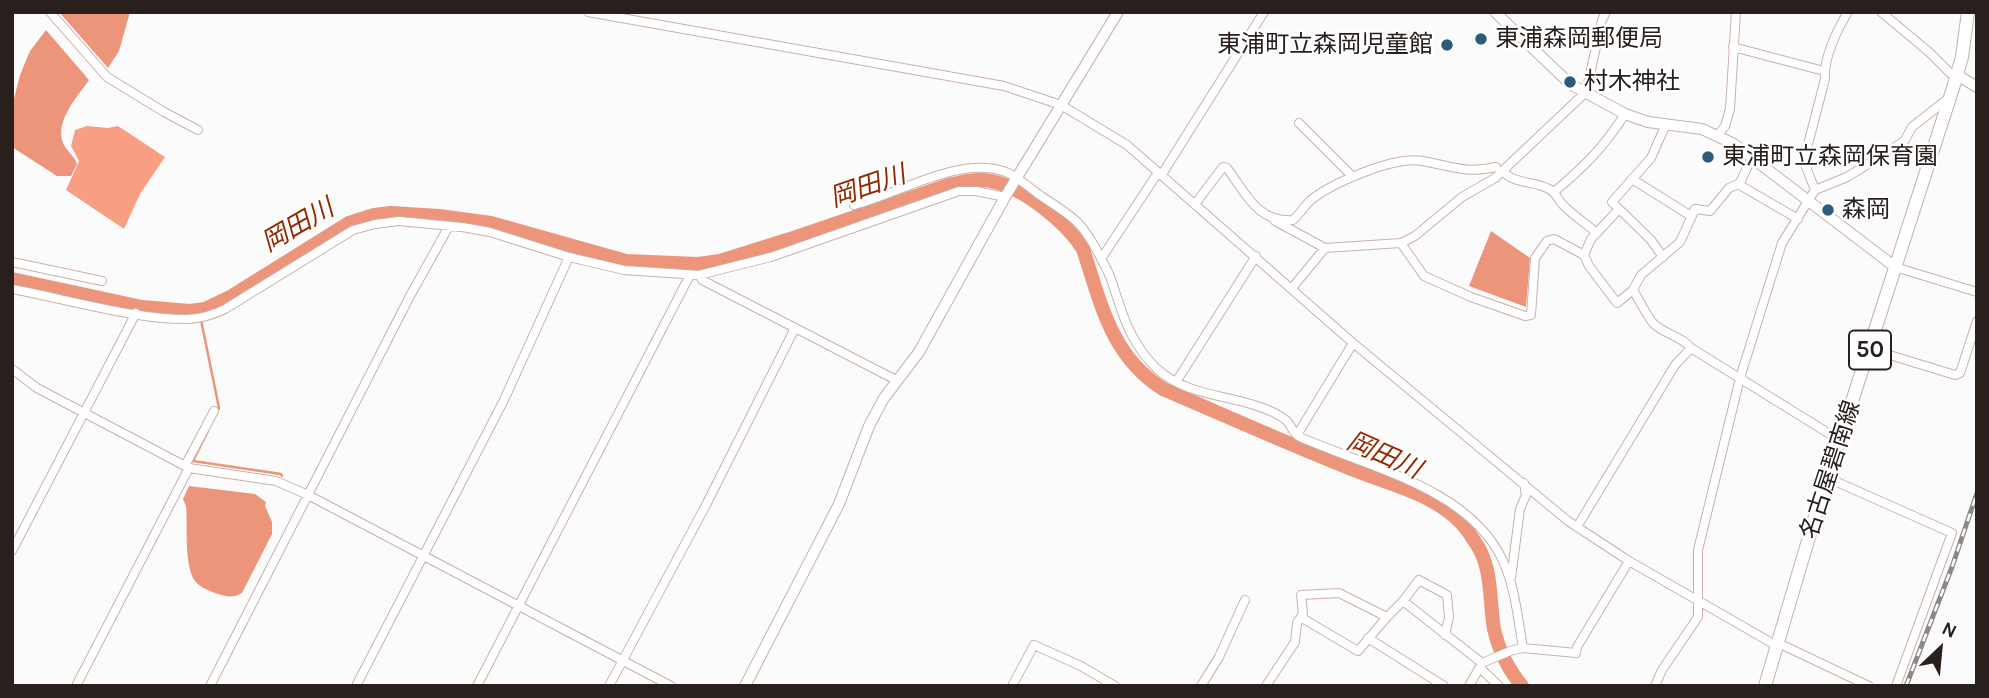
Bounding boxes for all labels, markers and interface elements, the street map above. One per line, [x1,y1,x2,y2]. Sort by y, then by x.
place label: 東浦森岡郵便局 [1495,25,1663,53]
place label: 東浦町立森岡児童館 [1217,31,1433,59]
marker: 東浦森岡郵便局 [1473,31,1489,47]
marker: 東浦町立森岡児童館 [1439,37,1455,53]
place label: 村木神社 [1584,68,1680,96]
marker: 村木神社 [1562,74,1578,90]
place label: 東浦町立森岡保育園 [1722,143,1938,171]
marker: 東浦町立森岡保育園 [1700,149,1716,165]
water label: 岡田川 [826,160,910,214]
water label: 岡田川 [256,193,340,259]
place label: 森岡 [1842,196,1890,224]
marker: 森岡 [1820,202,1836,218]
road number: 50 [1849,330,1891,370]
street label: 名古屋碧南線 [1795,397,1867,543]
water label: 岡田川 [1342,426,1426,486]
north arrow [1905,614,1975,684]
text: N [1938,617,1960,643]

